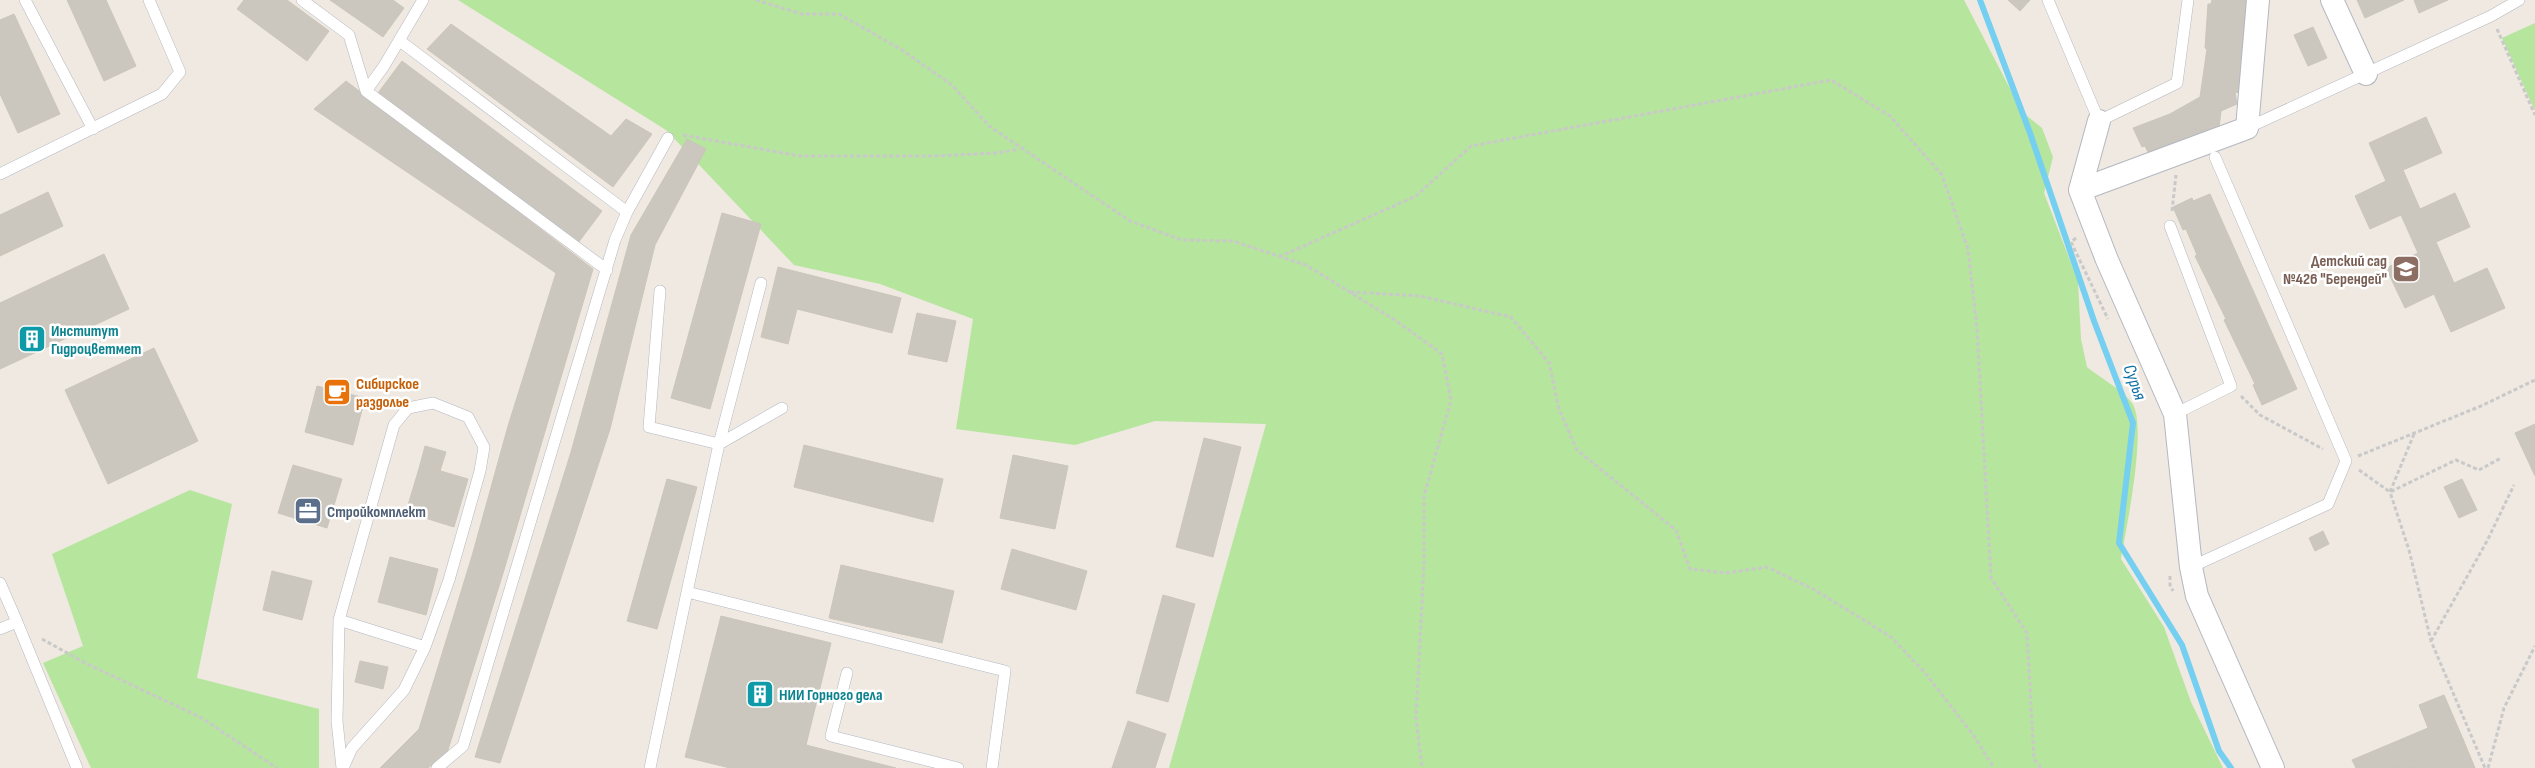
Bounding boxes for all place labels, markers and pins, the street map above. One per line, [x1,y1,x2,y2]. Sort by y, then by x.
place label: Детский сад №426 "Берендей" [2283,252,2387,289]
school or university icon: Детский сад №426 "Берендей" [2391,254,2421,284]
place label: Институт Гидроцветмет [51,322,141,359]
building icon: Институт Гидроцветмет [17,324,47,354]
place label: Сибирское раздолье [356,375,419,412]
cafe icon: Сибирское раздолье [322,377,352,407]
office icon: Стройкомплект [293,496,323,526]
place label: Стройкомплект [327,503,426,522]
building icon: НИИ Горного дела [745,679,775,709]
place label: НИИ Горного дела [779,686,882,705]

